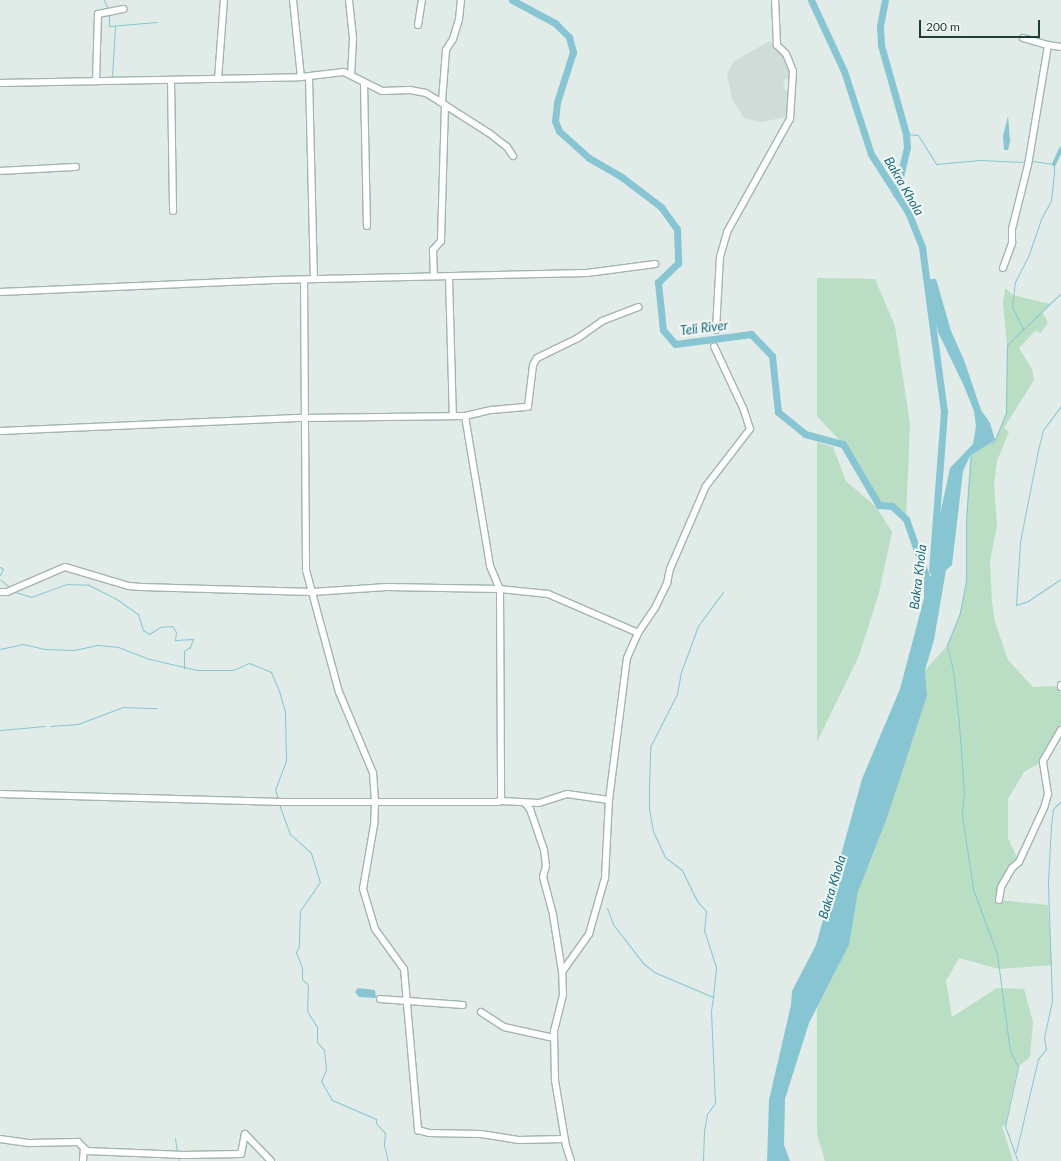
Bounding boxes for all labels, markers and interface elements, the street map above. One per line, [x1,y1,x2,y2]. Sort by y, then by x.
scale bar [921,12,1042,38]
text: 200 m [926,19,960,34]
water label: Bakra Khola [881,154,927,218]
water label: Teli River [679,317,729,339]
water label: Bakra Khola [906,544,930,610]
water label: Bakra Khola [815,853,849,921]

